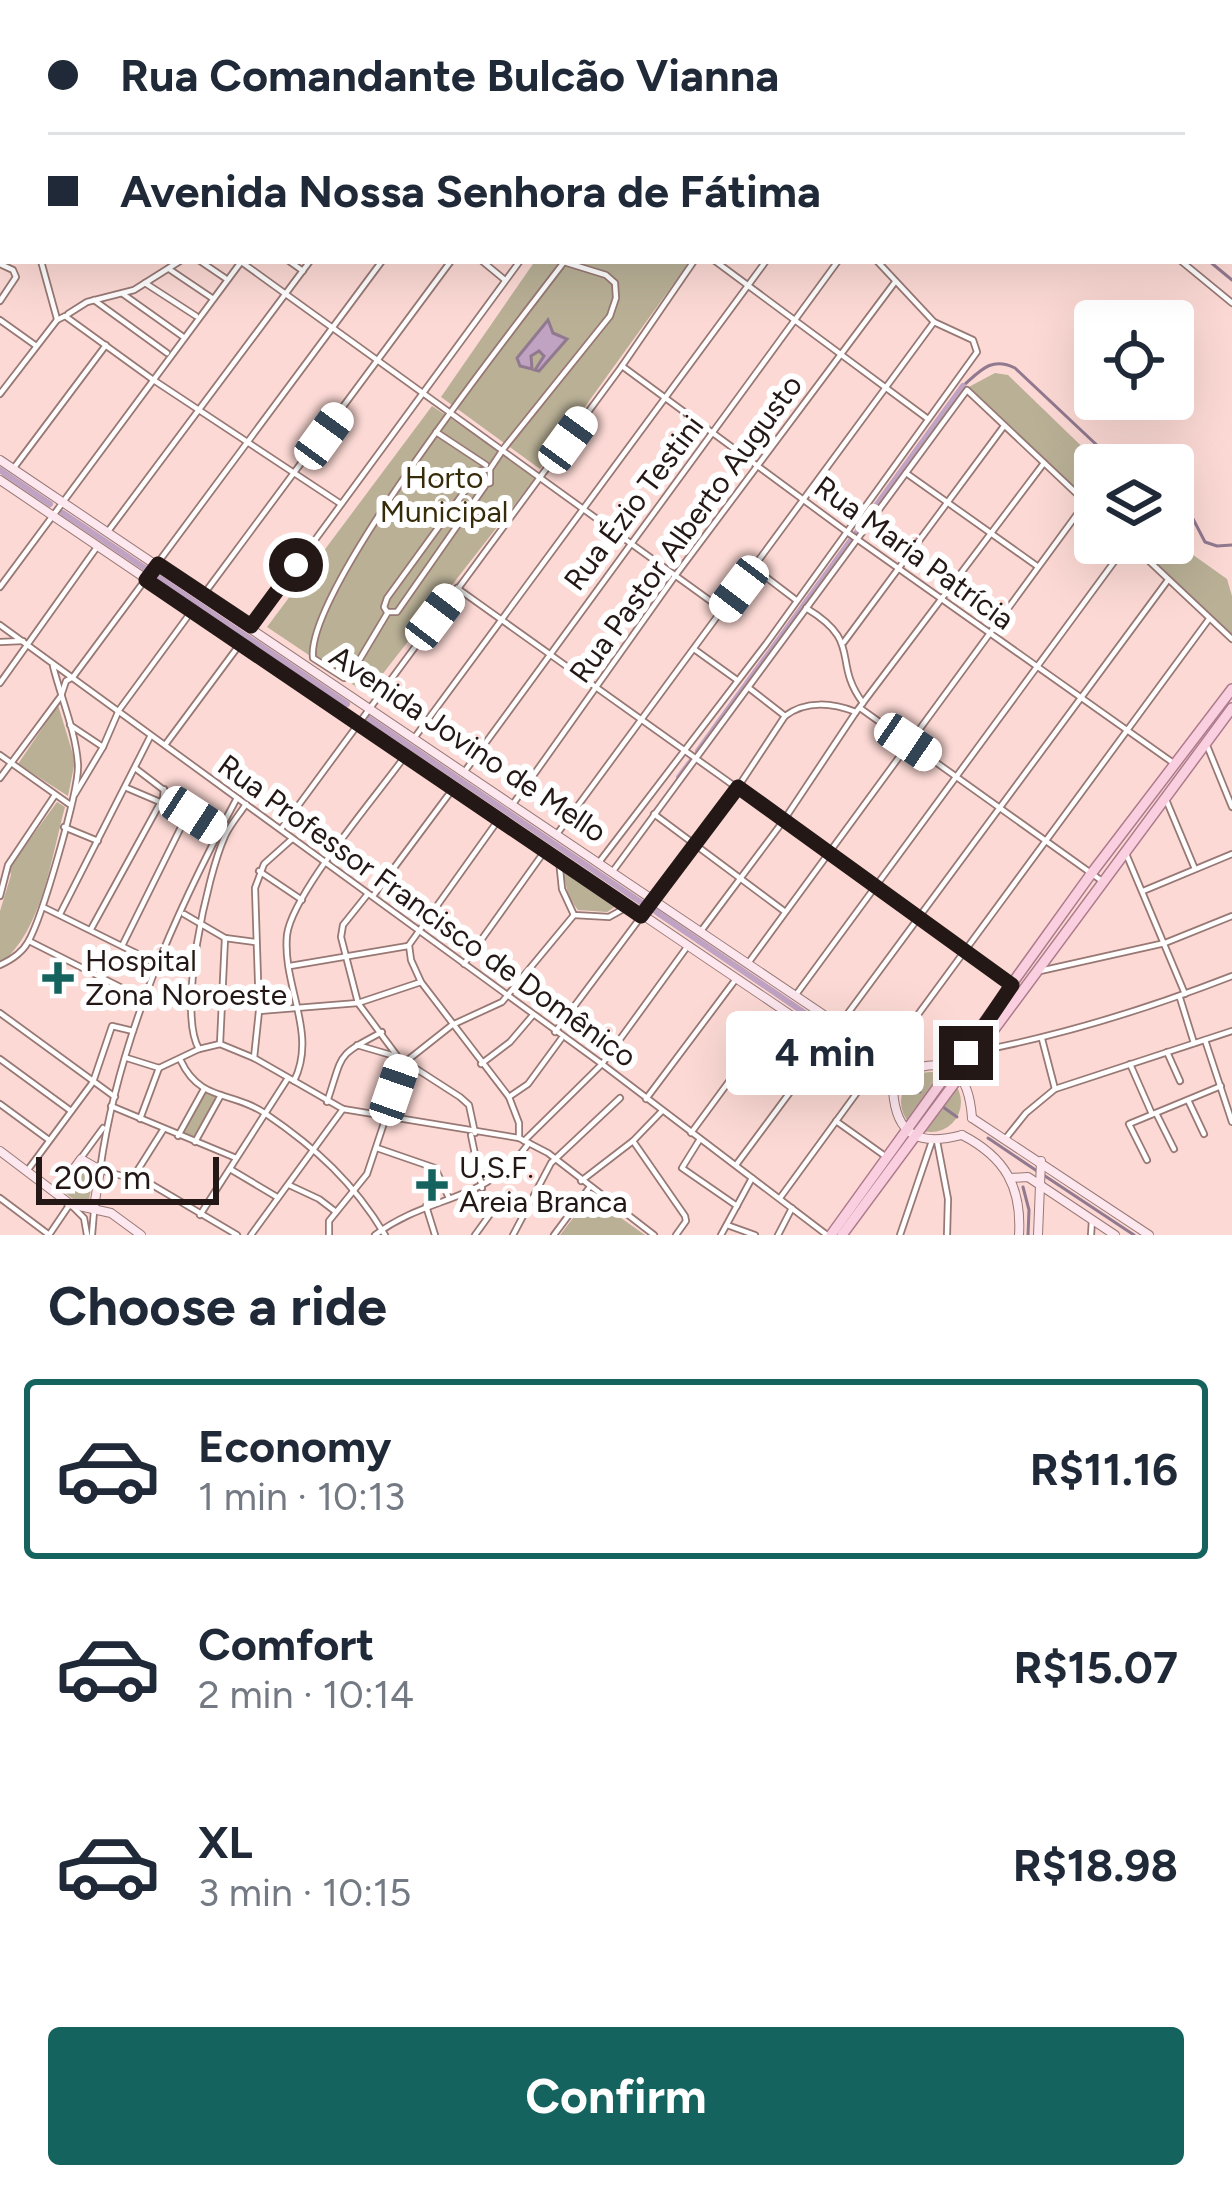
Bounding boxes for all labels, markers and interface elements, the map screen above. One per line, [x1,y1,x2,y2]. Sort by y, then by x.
text: Rua Comandante Bulcão Vianna [120,48,779,102]
text: Avenida Nossa Senhora de Fátima [120,164,821,218]
map controls [1074,300,1194,564]
button: locate [1074,300,1194,420]
street label: Rua Pastor Alberto Augusto [561,367,810,690]
car [288,396,360,476]
car [532,400,604,480]
street label: Rua Ézio Testini [556,408,711,598]
button: layers [1074,444,1194,564]
park label: Horto Municipal [380,459,508,530]
street label: Rua Maria Patrícia [807,468,1021,638]
route start [269,538,323,592]
car [703,549,775,629]
car [399,577,471,657]
street label: Avenida Jovino de Mello [323,637,614,850]
car [868,707,948,777]
street label: Rua Professor Francisco de Domênico [211,746,644,1075]
car [153,780,233,850]
place label: Hospital Zona Noroeste [85,942,287,1013]
marker: Hospital Zona Noroeste [42,962,74,994]
callout: 4 min [726,1011,924,1095]
route end [939,1026,993,1080]
text: 4 min [775,1029,875,1076]
car [365,1050,423,1130]
place label: U.S.F. Areia Branca [459,1149,628,1220]
scale bar [36,1151,219,1204]
text: 200 m [54,1158,151,1197]
marker: U.S.F. Areia Branca [416,1169,448,1201]
text: Choose a ride [48,1274,387,1339]
icon: car [54,1415,162,1523]
text: Economy [198,1419,391,1473]
text: R$11.16 [1030,1442,1178,1496]
text: 1 min · 10:13 [198,1473,405,1520]
icon: car [54,1613,162,1721]
text: Comfort [198,1617,374,1671]
text: R$15.07 [1014,1640,1178,1694]
text: 2 min · 10:14 [198,1671,414,1718]
icon: car [54,1811,162,1919]
text: XL [198,1815,253,1869]
text: R$18.98 [1013,1838,1178,1892]
text: 3 min · 10:15 [198,1869,412,1916]
button: Confirm [48,2027,1184,2165]

